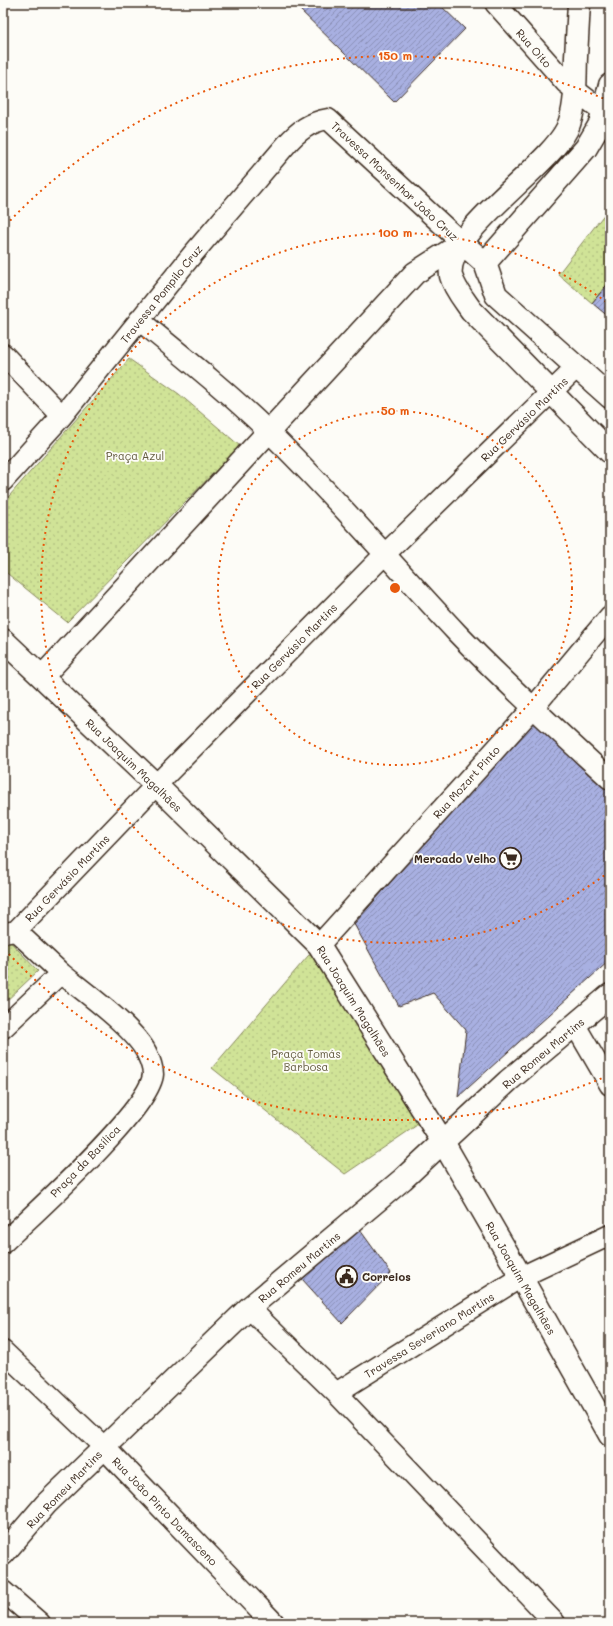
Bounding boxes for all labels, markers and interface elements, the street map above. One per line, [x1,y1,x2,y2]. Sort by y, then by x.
street label: Rua Oito [513,25,555,71]
text: 150 m [378,47,412,63]
street label: Travessa Monsenhor João Cruz [328,118,462,244]
text: 100 m [378,224,412,240]
street label: Travessa Pompilo Cruz [117,242,205,346]
street label: Rua Gervásio Martins [477,373,571,465]
text: 50 m [381,402,409,418]
park label: Praça Azul [106,448,164,463]
centre of rings [388,581,402,595]
street label: Rua Gervásio Martins [248,600,340,692]
street label: Rua Joaquim Magalhães [83,715,185,815]
street label: Rua Mozart Pinto [429,742,503,822]
street label: Rua Gervásio Martins [21,831,113,925]
supermarket icon: Mercado Velho [498,845,524,871]
place label: Mercado Velho [414,851,496,866]
street label: Rua Joaquim Magalhães [314,943,394,1059]
street label: Rua Romeu Martins [499,1014,587,1092]
park label: Praça Tomás Barbosa [271,1046,341,1074]
street label: Praça da Basílica [47,1121,124,1200]
street label: Rua Joaquim Magalhães [482,1219,560,1337]
street label: Rua Romeu Martins [255,1228,343,1306]
public building icon: Correios [334,1263,360,1289]
place label: Correios [362,1269,411,1284]
street label: Travessa Severiano Martins [361,1289,497,1381]
street label: Rua Romeu Martins [23,1447,105,1531]
street label: Rua João Pinto Damasceno [109,1454,221,1569]

